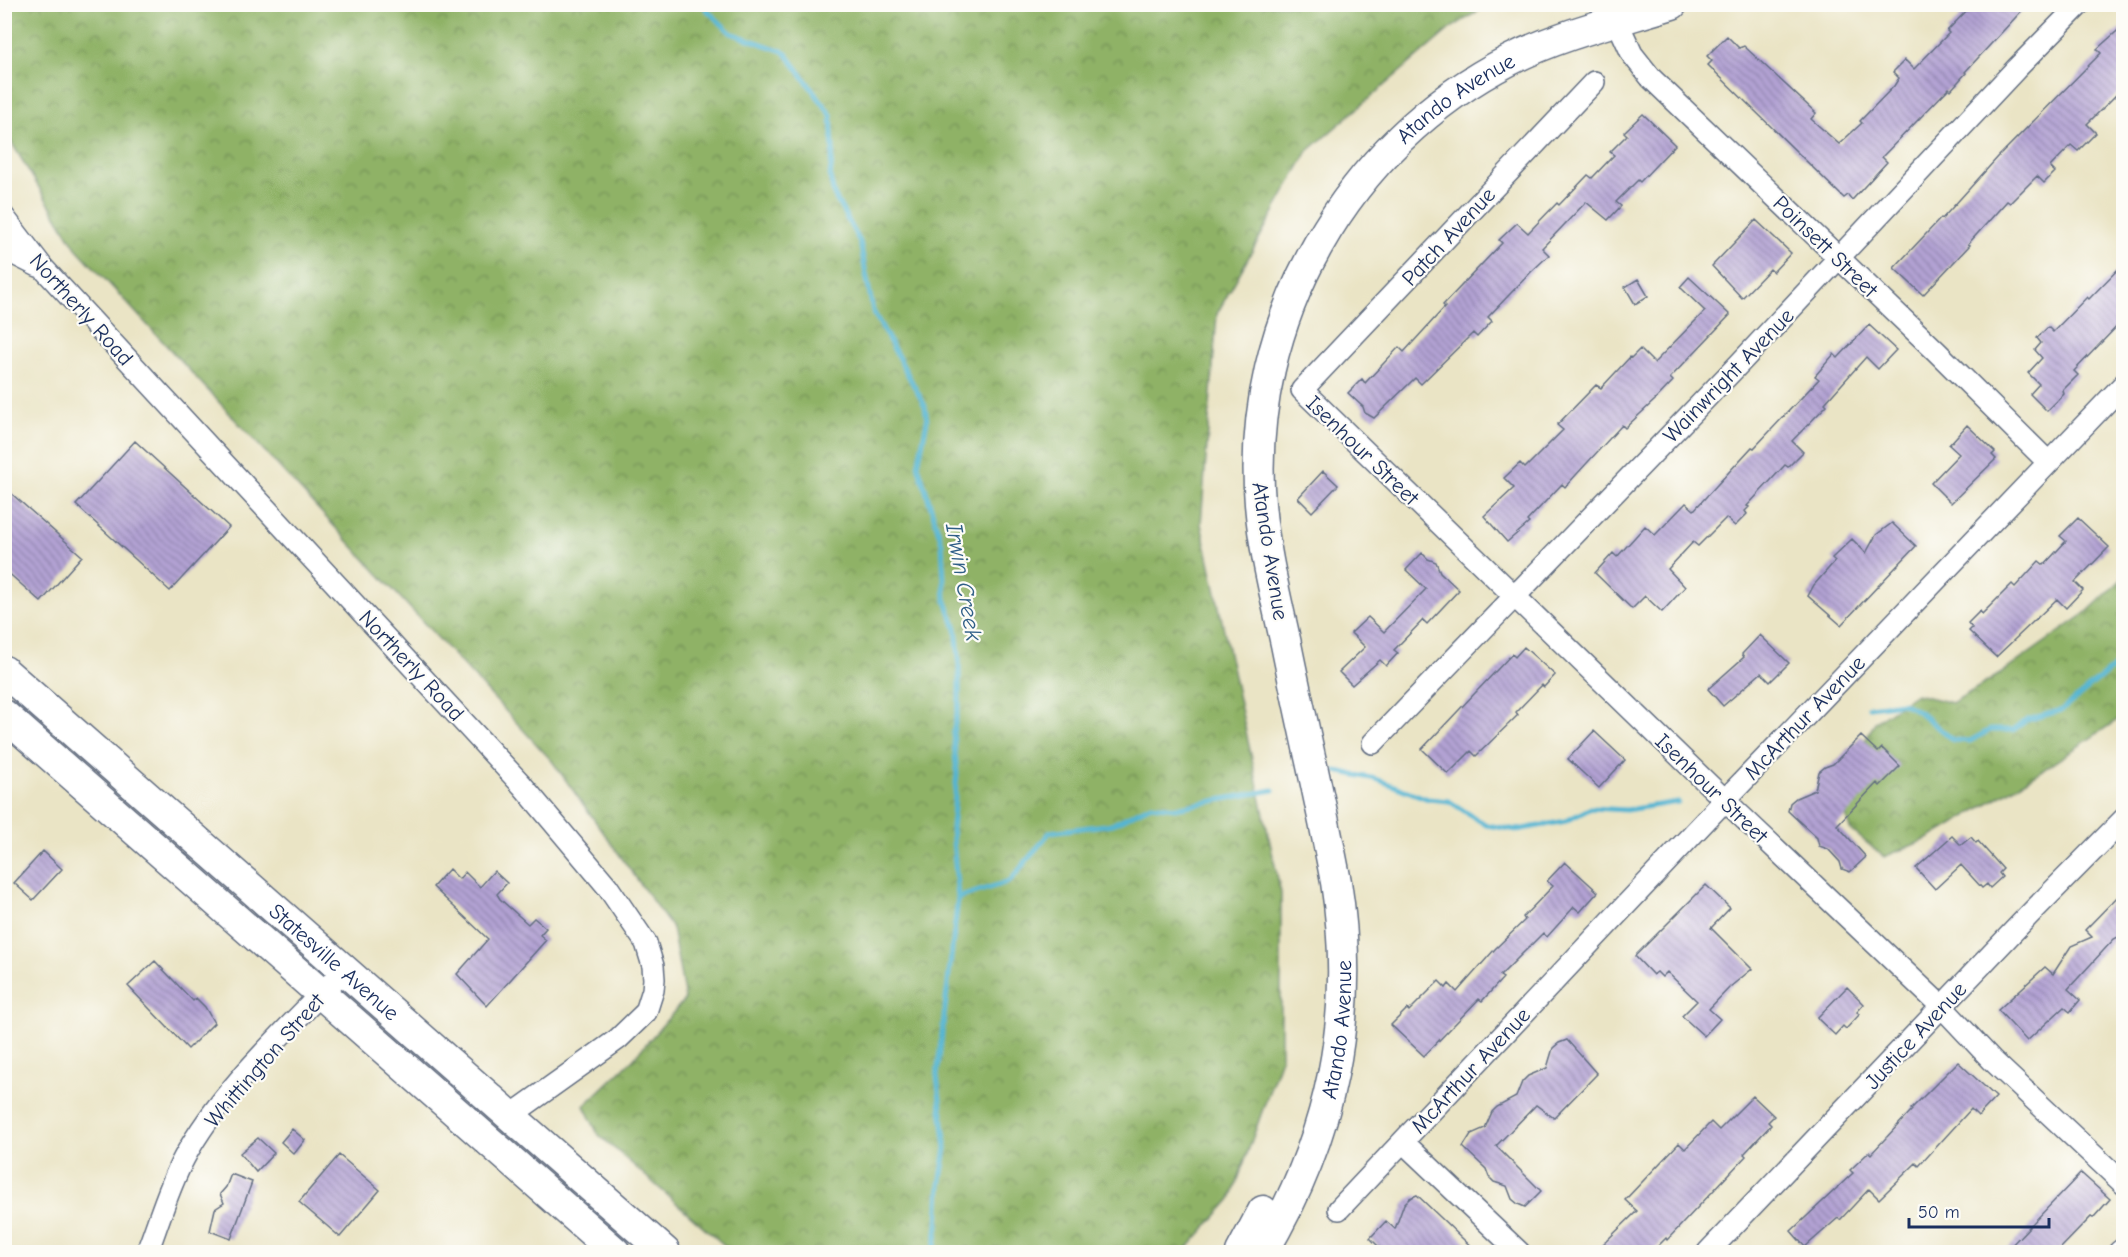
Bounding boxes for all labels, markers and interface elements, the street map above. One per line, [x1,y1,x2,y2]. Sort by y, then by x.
street label: Atando Avenue [1391,48,1519,149]
street label: Patch Avenue [1397,182,1501,291]
street label: Poinsett Street [1768,190,1884,304]
street label: Northerly Road [24,248,138,371]
street label: Wainwright Avenue [1658,303,1800,448]
street label: Isenhour Street [1300,390,1425,512]
street label: Atando Avenue [1246,480,1294,622]
water label: Irwin Creek [940,520,988,643]
street label: Northerly Road [353,605,469,727]
street label: McArthur Avenue [1739,650,1871,785]
street label: Isenhour Street [1649,728,1774,850]
street label: Statesville Avenue [264,898,404,1026]
street label: Atando Avenue [1316,960,1357,1102]
street label: Justice Avenue [1859,976,1972,1095]
street label: Whittington Street [199,988,331,1133]
street label: McArthur Avenue [1406,1002,1536,1139]
scale bar [1909,1191,2048,1229]
text: 50 m [1918,1202,1960,1223]

